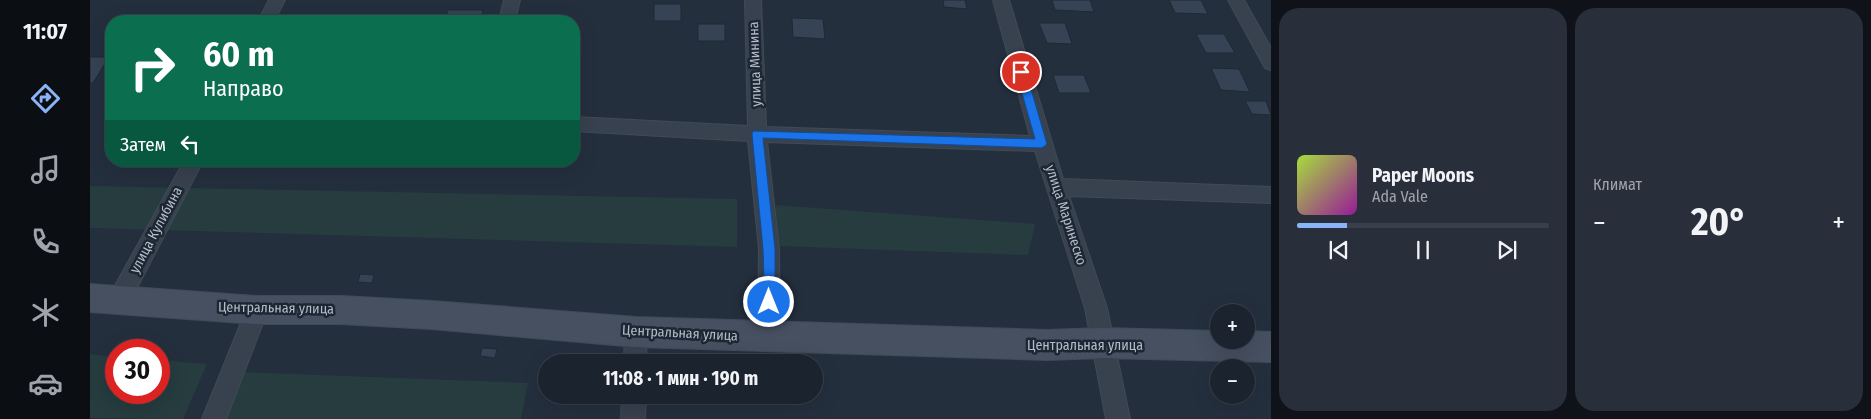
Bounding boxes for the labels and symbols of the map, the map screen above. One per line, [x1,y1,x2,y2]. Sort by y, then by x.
street label: улица Минина [745,21,765,107]
pin [1000,51,1042,93]
street label: улица Маринеско [1042,163,1090,267]
street label: улица Кулибина [126,184,186,276]
position arrow [742,275,794,327]
street label: Центральная улица [218,298,334,318]
street label: Центральная улица [622,321,738,345]
street label: Центральная улица [1027,337,1143,354]
speed limit sign: 30 [105,339,170,404]

